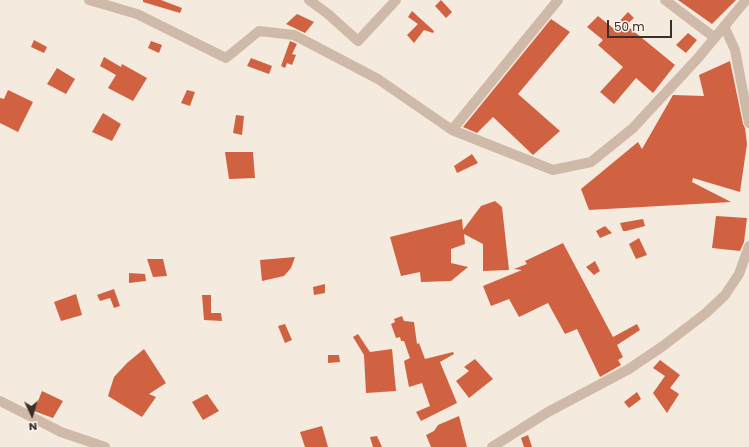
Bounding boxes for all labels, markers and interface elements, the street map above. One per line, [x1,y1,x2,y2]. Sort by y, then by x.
scale bar [609,12,674,38]
text: 50 m [614,18,645,35]
north arrow [12,395,52,435]
text: N [28,419,38,435]

